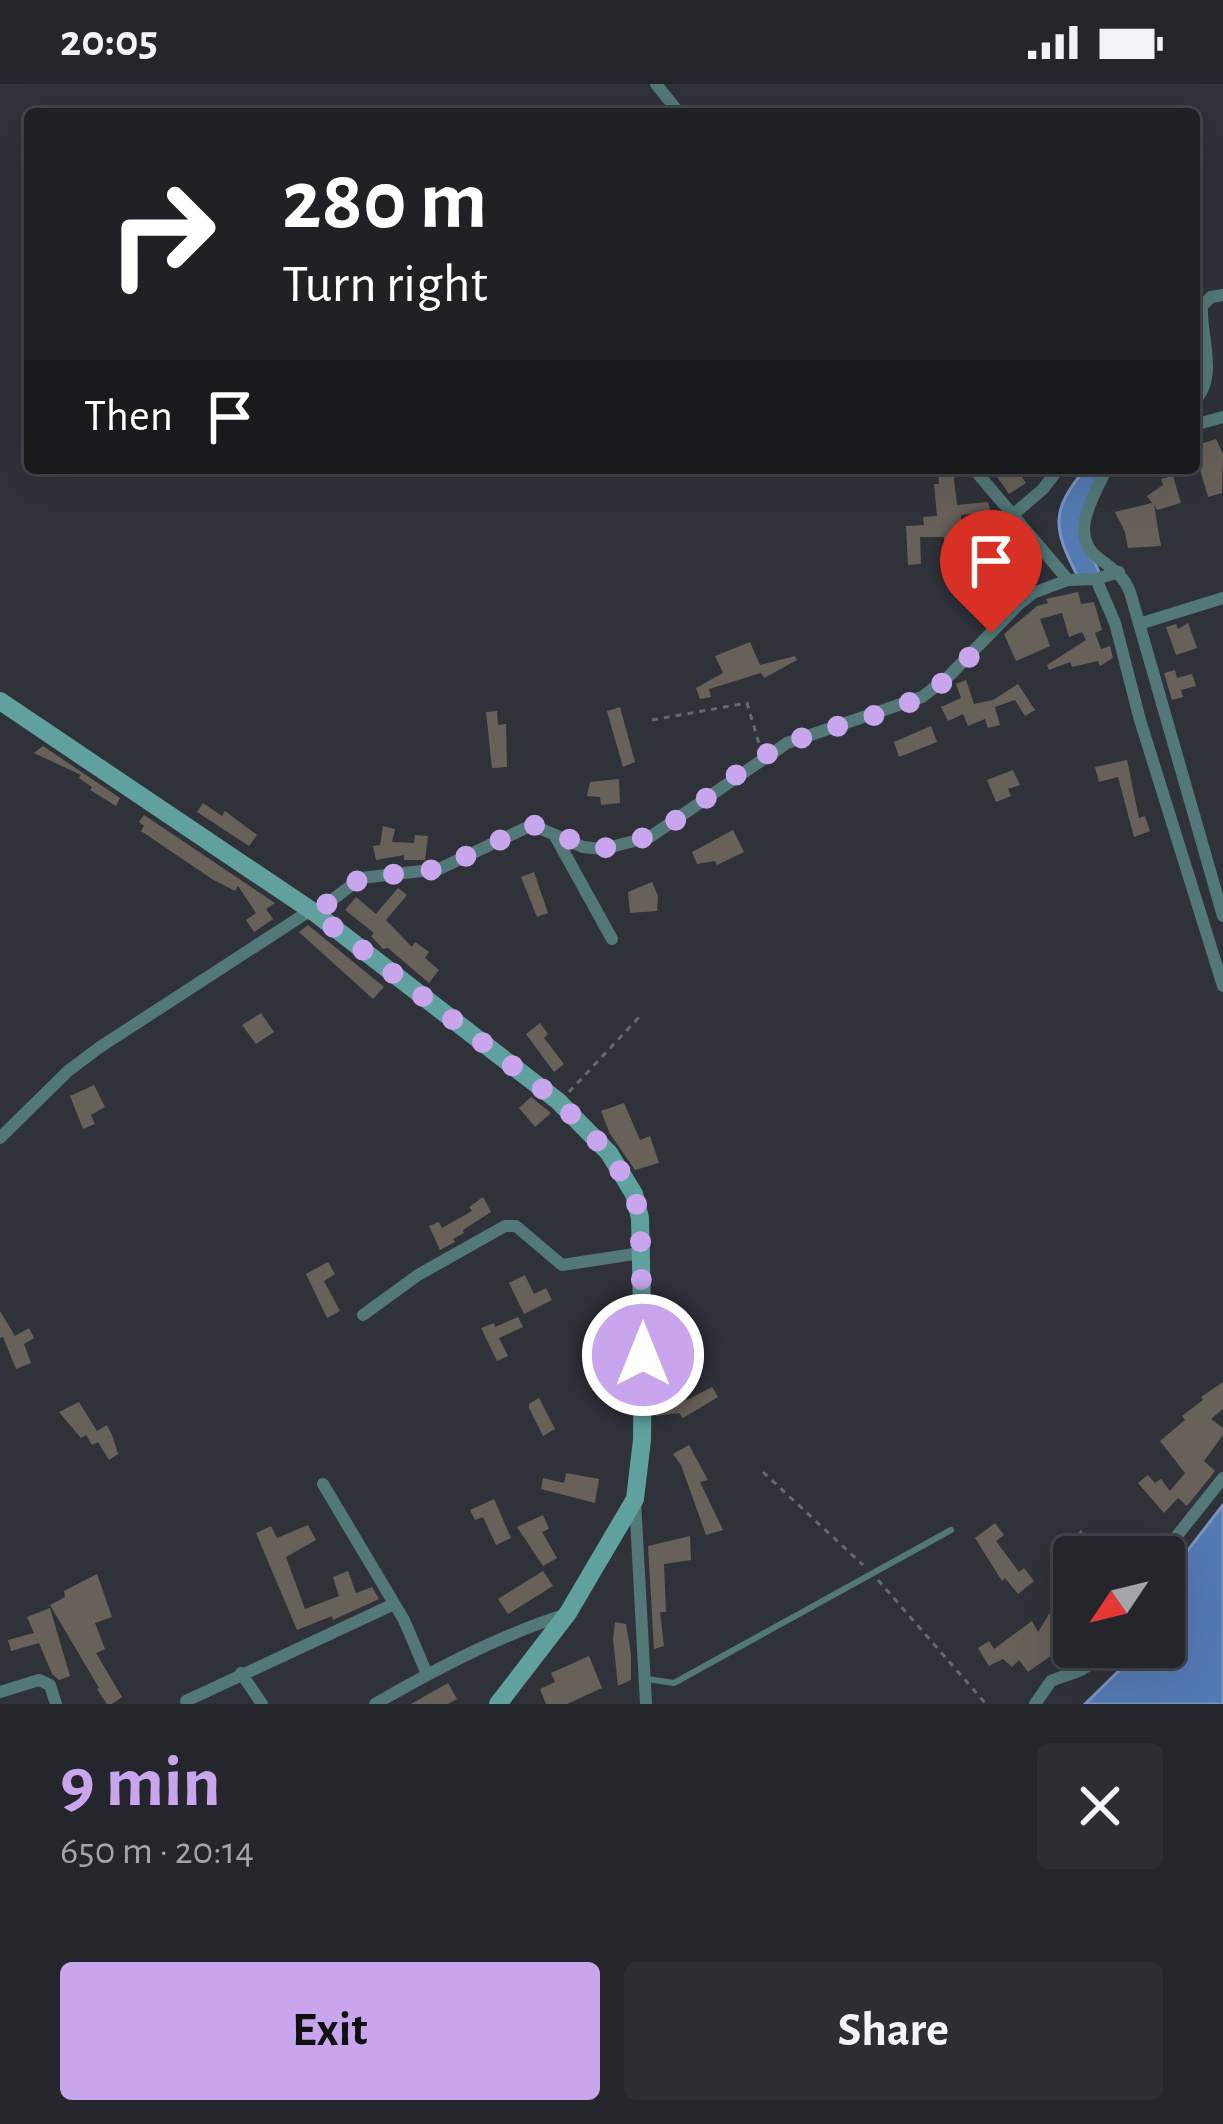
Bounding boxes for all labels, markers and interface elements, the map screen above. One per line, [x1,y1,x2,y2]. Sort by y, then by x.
text: 20:05 [60,19,158,64]
icon: right [84,156,240,312]
text: 280 m [282,160,487,244]
text: Turn right [282,258,488,312]
icon: arrive [197,384,263,450]
text: Then [84,394,173,439]
pin [940,510,1042,633]
icon: arrive [958,528,1024,594]
position arrow [580,1292,706,1418]
north arrow [1053,1536,1185,1668]
map controls [1053,1536,1185,1668]
button: close [1037,1743,1163,1869]
text: 9 min [60,1747,221,1819]
text: 650 m · 20:14 [60,1832,254,1871]
button: Exit [60,1962,600,2100]
button: Share [624,1962,1163,2100]

